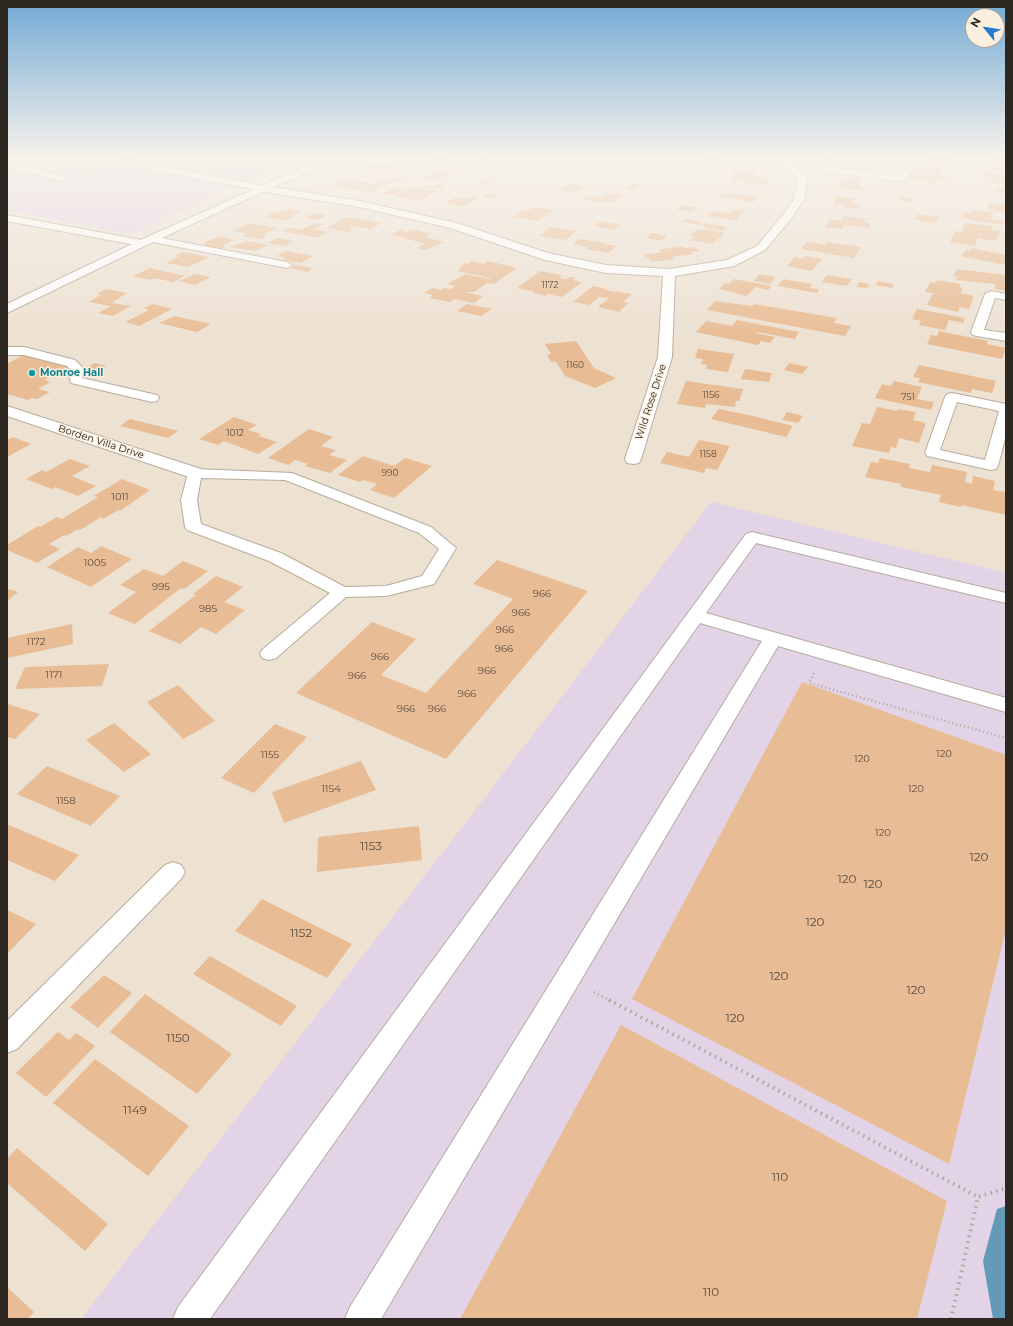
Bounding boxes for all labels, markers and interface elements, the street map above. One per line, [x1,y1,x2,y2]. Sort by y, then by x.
north arrow [965,8,1005,48]
text: N [967,15,984,30]
house number: 1172 [542,280,558,290]
house number: 1160 [566,360,584,370]
street label: Wild Rose Drive [633,363,669,441]
place label: Monroe Hall [40,367,103,379]
marker: Monroe Hall [27,368,37,378]
house number: 1156 [702,390,720,400]
house number: 751 [901,392,915,402]
street label: Borden Villa Drive [57,422,145,462]
house number: 1012 [226,428,244,438]
house number: 1158 [699,449,717,459]
house number: 990 [382,468,398,478]
house number: 1011 [111,491,129,503]
house number: 1005 [84,557,106,569]
house number: 995 [152,581,170,593]
house number: 966 [533,588,551,600]
house number: 985 [199,603,217,615]
house number: 966 [512,607,530,619]
house number: 966 [496,624,514,636]
house number: 1172 [27,636,45,648]
house number: 966 [495,643,513,655]
house number: 966 [371,651,389,663]
house number: 966 [478,665,496,677]
house number: 1171 [46,669,62,681]
house number: 966 [348,670,366,682]
house number: 966 [458,688,476,700]
house number: 966 [397,703,415,715]
house number: 966 [428,703,446,715]
house number: 120 [936,748,952,760]
house number: 1155 [261,749,279,761]
house number: 120 [854,753,870,765]
house number: 1154 [321,783,341,795]
house number: 120 [908,783,924,795]
house number: 1158 [56,795,76,807]
house number: 120 [875,827,891,839]
house number: 1153 [360,839,382,853]
house number: 120 [969,850,989,864]
house number: 120 [837,872,857,886]
house number: 120 [863,877,883,891]
house number: 120 [805,915,825,929]
house number: 1152 [290,926,312,940]
house number: 120 [769,969,789,983]
house number: 120 [906,983,926,997]
house number: 120 [725,1011,745,1025]
house number: 1150 [166,1031,190,1045]
house number: 1149 [123,1103,147,1117]
house number: 110 [772,1170,788,1184]
house number: 110 [703,1285,719,1299]

